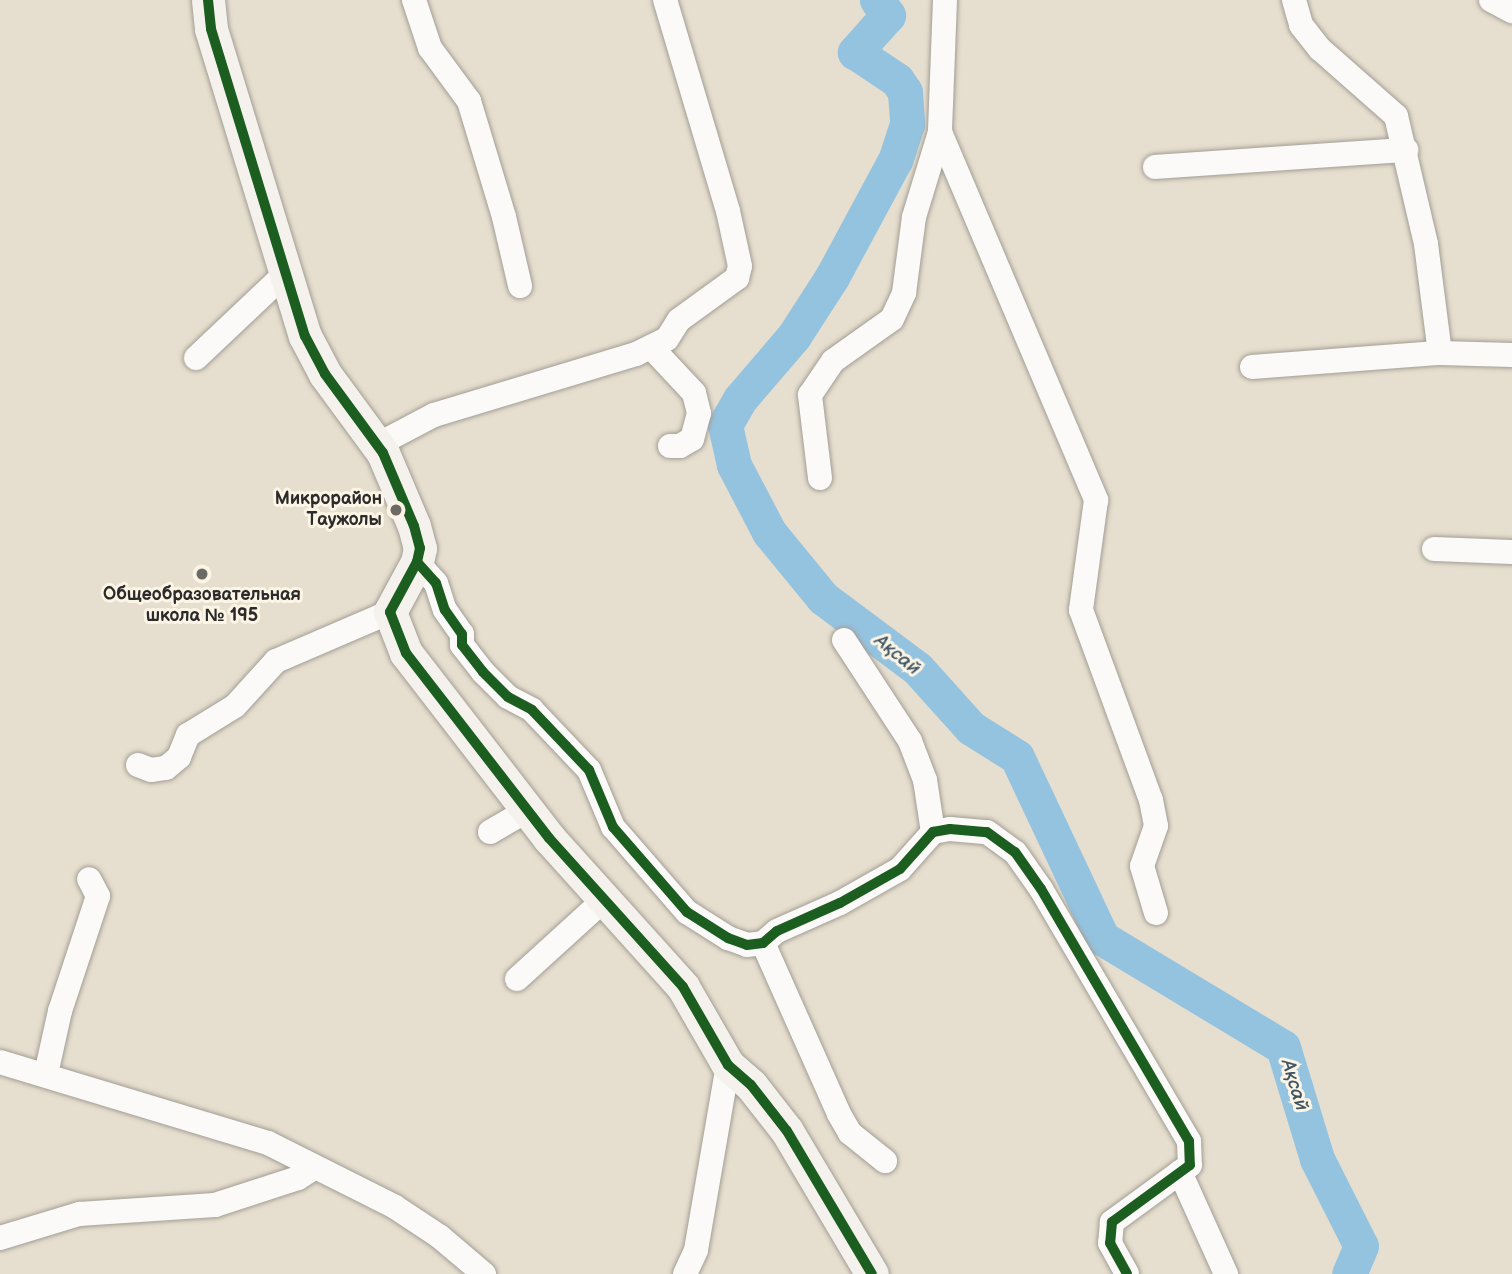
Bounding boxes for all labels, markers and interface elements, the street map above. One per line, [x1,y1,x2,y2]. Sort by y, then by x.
place label: Микрорайон Таужолы [275,489,382,532]
marker: Микрорайон Таужолы [388,502,404,518]
marker: Общеобразовательная школа № 195 [194,566,210,582]
place label: Общеобразовательная школа № 195 [103,585,301,628]
water label: Ақсай [869,630,925,680]
water label: Ақсай [1275,1057,1313,1113]

